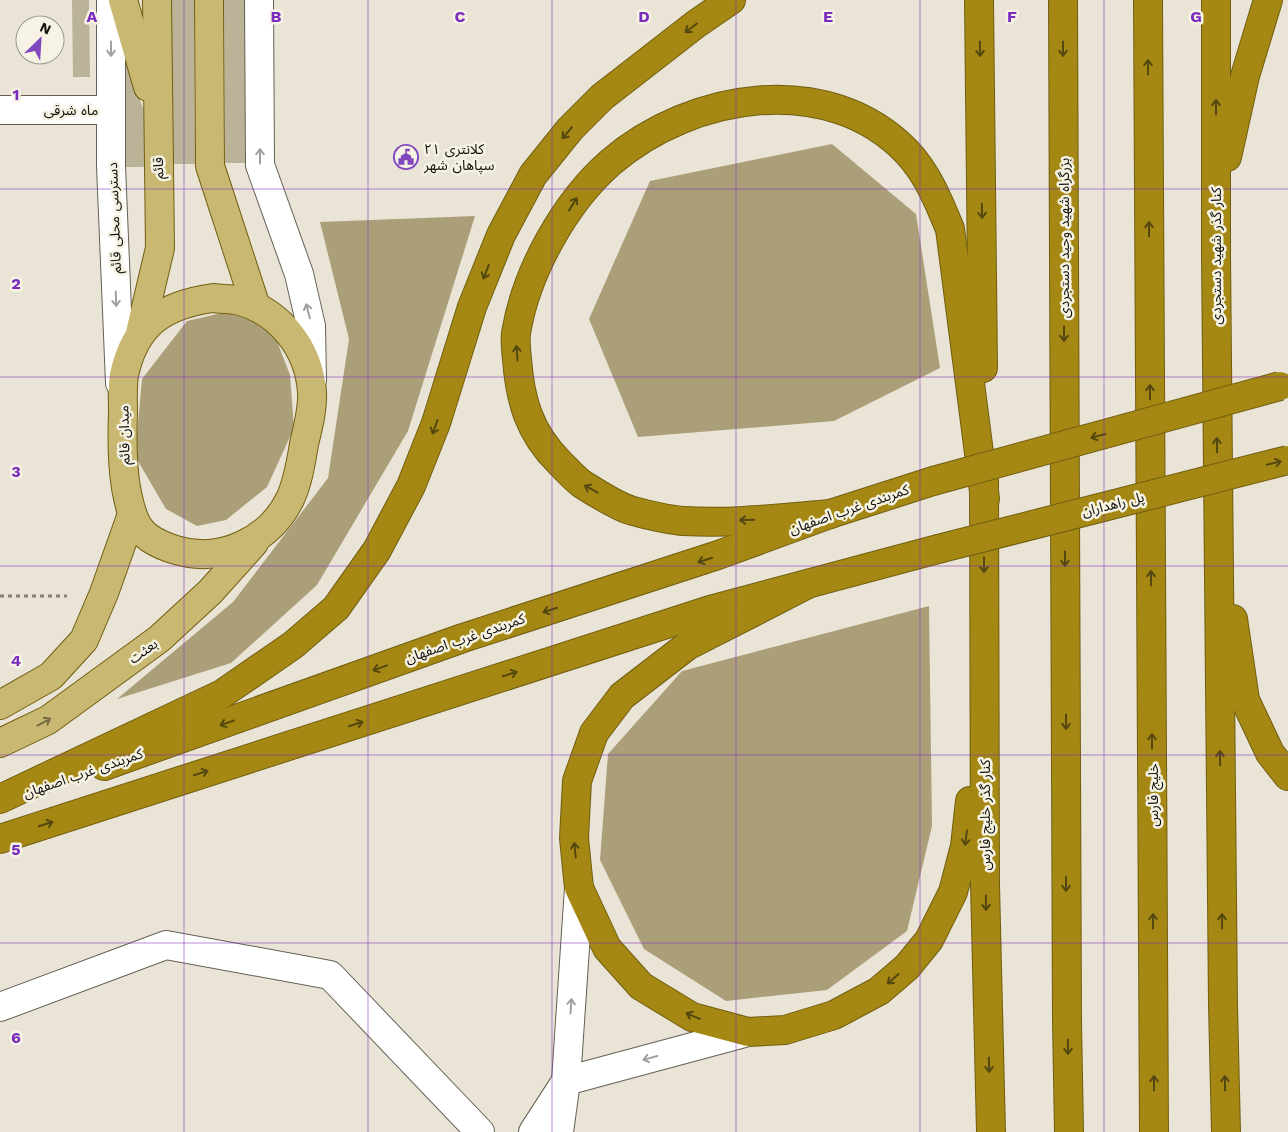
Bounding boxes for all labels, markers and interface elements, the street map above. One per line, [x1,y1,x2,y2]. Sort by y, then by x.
text: A [87,7,98,26]
text: B [271,7,282,26]
text: C [455,7,466,26]
text: D [638,7,650,26]
text: E [823,7,833,26]
text: F [1007,7,1017,26]
text: G [1190,7,1202,26]
north arrow [15,15,65,65]
text: N [37,19,54,38]
one-way arrow [684,22,697,33]
one-way arrow [106,40,116,56]
one-way arrow [975,40,985,56]
one-way arrow [1058,40,1068,56]
one-way arrow [1143,59,1153,75]
text: 1 [13,85,19,104]
one-way arrow [1211,100,1221,116]
street label: ماه شرقی [44,102,98,119]
one-way arrow [562,126,573,139]
place label: کلانتری ۲۱ سپاهان شهر [423,141,494,175]
public building icon: کلانتری ۲۱ سپاهان شهر [393,144,419,170]
one-way arrow [255,148,264,164]
street label: قائم [150,157,169,179]
street label: بزرگراه شهید وحید دستجردی [1056,158,1073,318]
street label: دسترسی محلی قائم [104,162,127,274]
street label: کنار گذر شهید دستجردی [1208,187,1225,325]
one-way arrow [568,197,578,211]
one-way arrow [977,203,986,219]
one-way arrow [1144,221,1154,238]
one-way arrow [480,265,489,280]
text: 2 [11,274,21,293]
one-way arrow [112,290,121,306]
one-way arrow [303,303,312,319]
one-way arrow [1059,325,1069,341]
one-way arrow [512,345,521,361]
one-way arrow [1145,384,1155,400]
street label: میدان قائم [115,405,136,465]
one-way arrow [430,418,439,434]
one-way arrow [1091,431,1107,441]
one-way arrow [1213,437,1222,453]
one-way arrow [1265,458,1281,467]
text: 3 [11,462,21,481]
street label: کمربندی غرب اصفهان [787,481,911,538]
one-way arrow [583,484,598,494]
street label: پل راهداران [1080,489,1146,522]
one-way arrow [739,515,755,525]
one-way arrow [1060,550,1070,567]
one-way arrow [697,555,713,565]
one-way arrow [979,556,989,573]
one-way arrow [1146,571,1156,587]
one-way arrow [543,606,558,615]
street label: کمربندی غرب اصفهان [403,610,527,667]
street label: بعثت [126,635,161,667]
text: 4 [11,651,21,670]
one-way arrow [372,664,388,673]
one-way arrow [502,669,518,678]
one-way arrow [1061,713,1071,729]
one-way arrow [36,717,51,726]
one-way arrow [347,718,363,728]
one-way arrow [220,719,235,728]
one-way arrow [1147,733,1157,750]
street label: کمربندی غرب اصفهان [21,745,145,802]
one-way arrow [1216,751,1225,767]
street label: کنار گذر خلیج فارس [977,759,996,871]
street label: خلیج فارس [1145,763,1164,827]
one-way arrow [193,768,209,778]
one-way arrow [38,818,54,828]
one-way arrow [960,830,970,846]
text: 5 [11,840,21,859]
one-way arrow [570,843,580,859]
one-way arrow [1062,876,1071,892]
one-way arrow [981,894,991,910]
one-way arrow [1148,913,1158,930]
one-way arrow [1217,913,1227,930]
one-way arrow [886,973,899,985]
one-way arrow [567,999,576,1015]
one-way arrow [686,1011,701,1021]
text: 6 [11,1028,21,1047]
one-way arrow [1063,1038,1072,1054]
one-way arrow [643,1054,659,1064]
one-way arrow [985,1057,994,1073]
one-way arrow [1149,1076,1159,1092]
one-way arrow [1220,1076,1230,1092]

